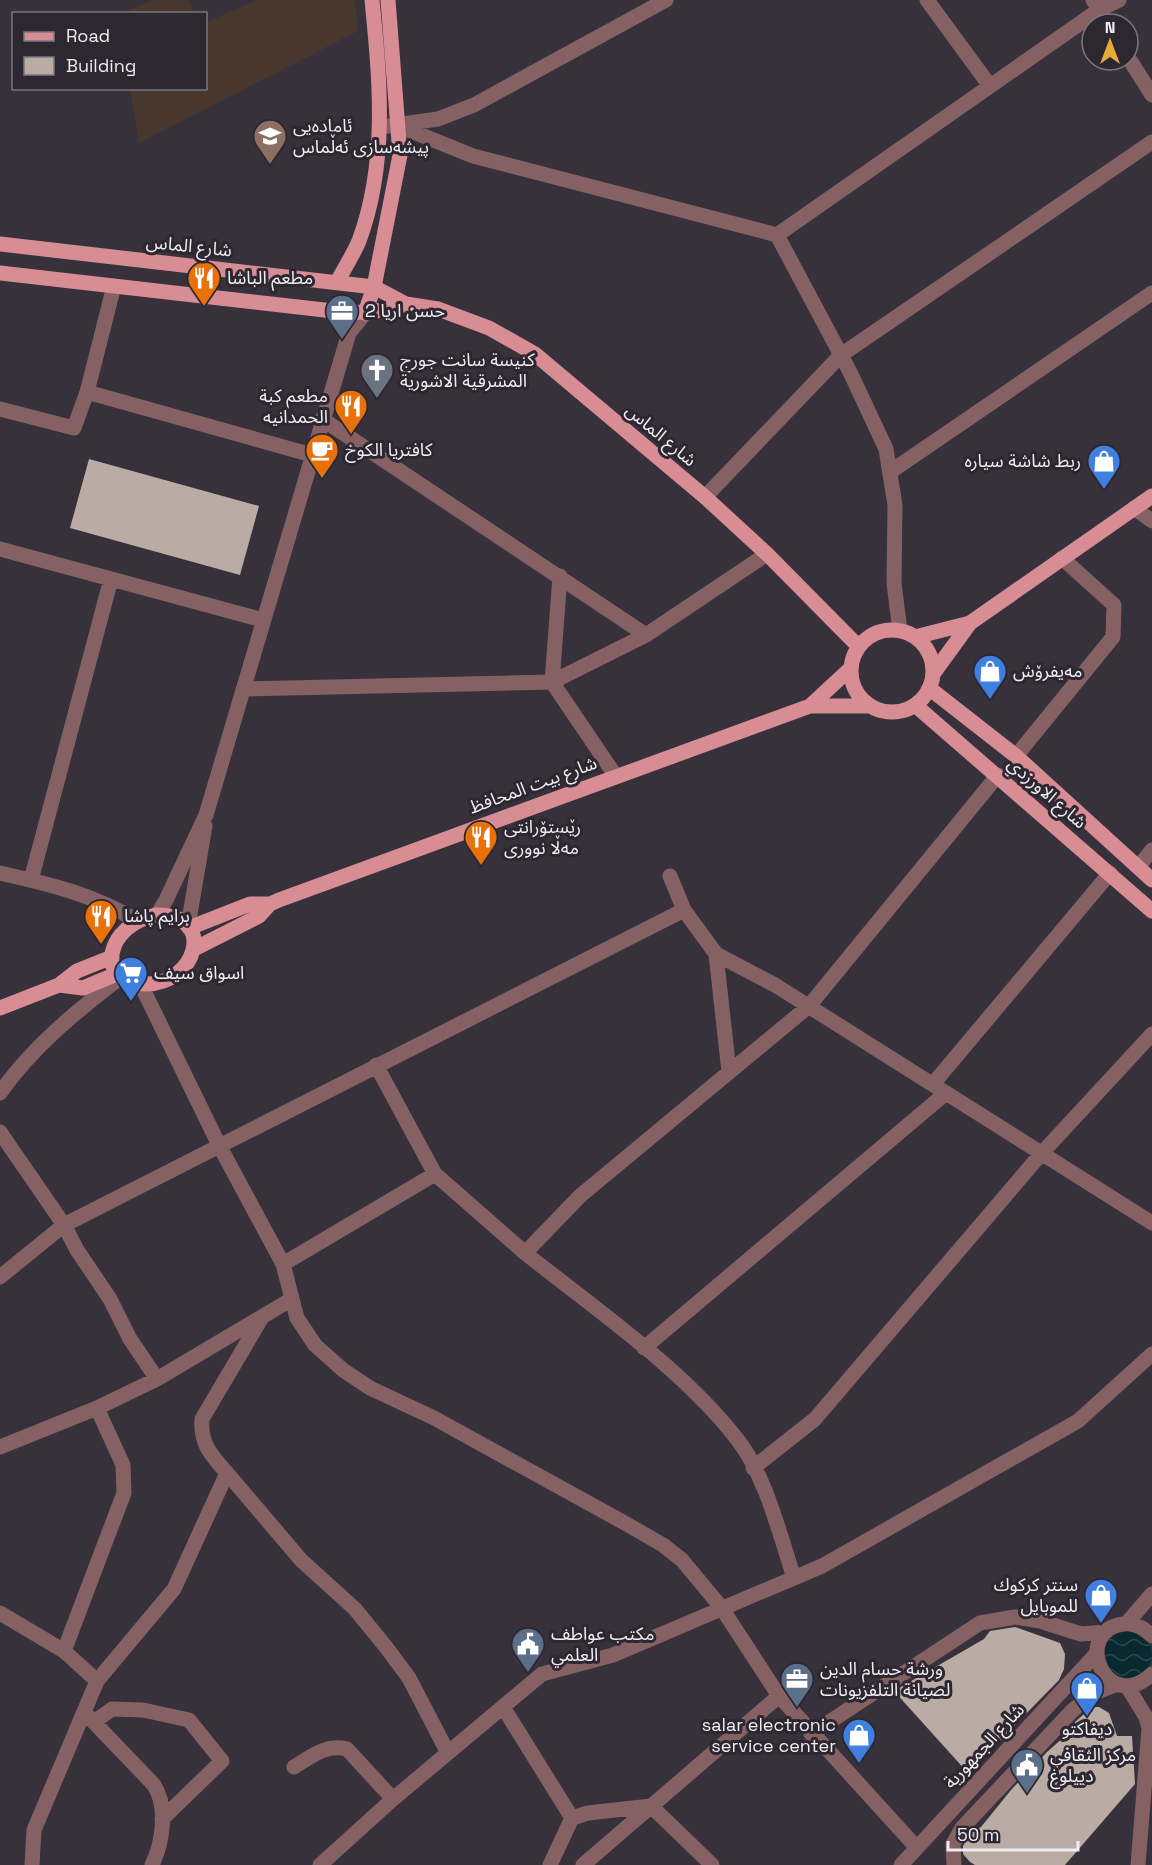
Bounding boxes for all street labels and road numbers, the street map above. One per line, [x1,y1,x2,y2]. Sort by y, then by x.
street label: شارع الماس [145,230,233,264]
street label: شارع الماس [619,398,702,473]
street label: شارع بيت المحافظ [466,751,601,821]
street label: شارع الاورزدي [1001,752,1092,836]
street label: شارع الجمهورية [938,1698,1031,1795]

